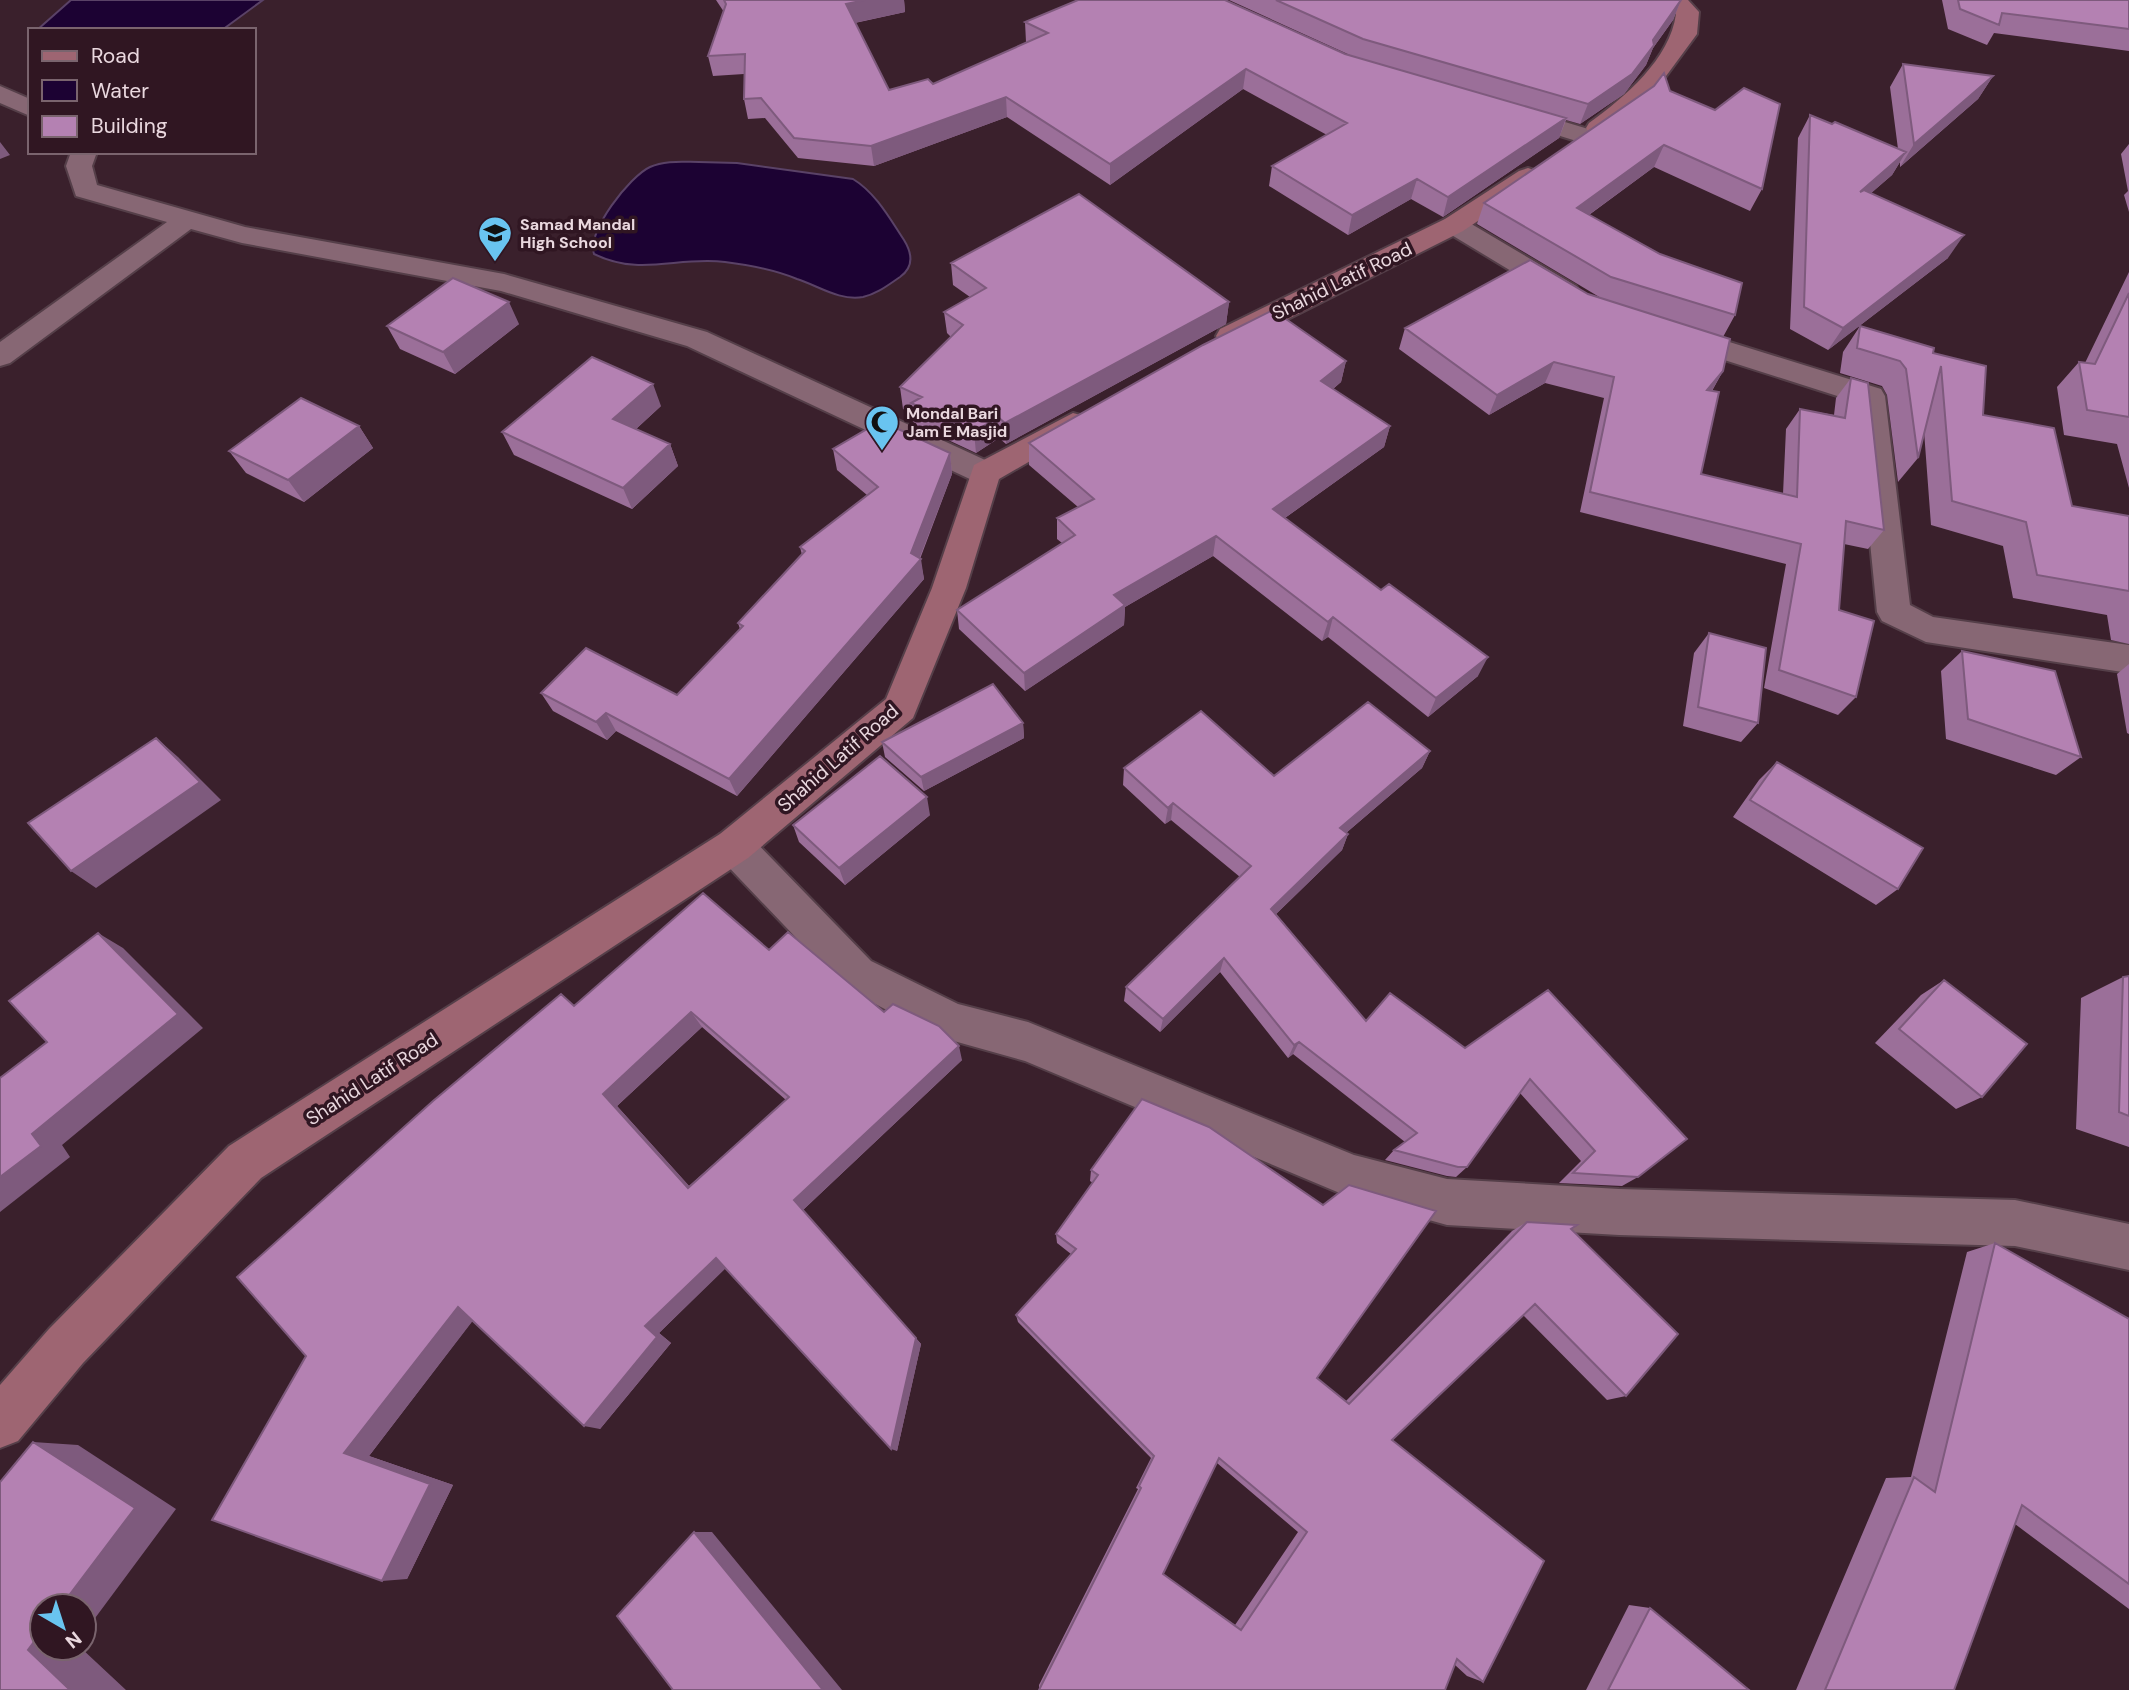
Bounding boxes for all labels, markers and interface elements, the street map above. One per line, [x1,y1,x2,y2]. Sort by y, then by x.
legend [28,28,256,154]
text: Road [91,42,140,70]
text: Water [91,77,149,105]
text: Building [91,112,168,140]
school or university icon: Samad Mandal High School [476,214,514,263]
place label: Samad Mandal High School [520,214,635,253]
street label: Shahid Latif Road [1268,236,1416,326]
mosque icon: Mondal Bari Jam E Masjid [863,403,901,452]
place label: Mondal Bari Jam E Masjid [906,403,1007,442]
street label: Shahid Latif Road [772,699,904,817]
street label: Shahid Latif Road [301,1027,443,1131]
north arrow [28,1592,98,1662]
text: N [60,1626,87,1654]

